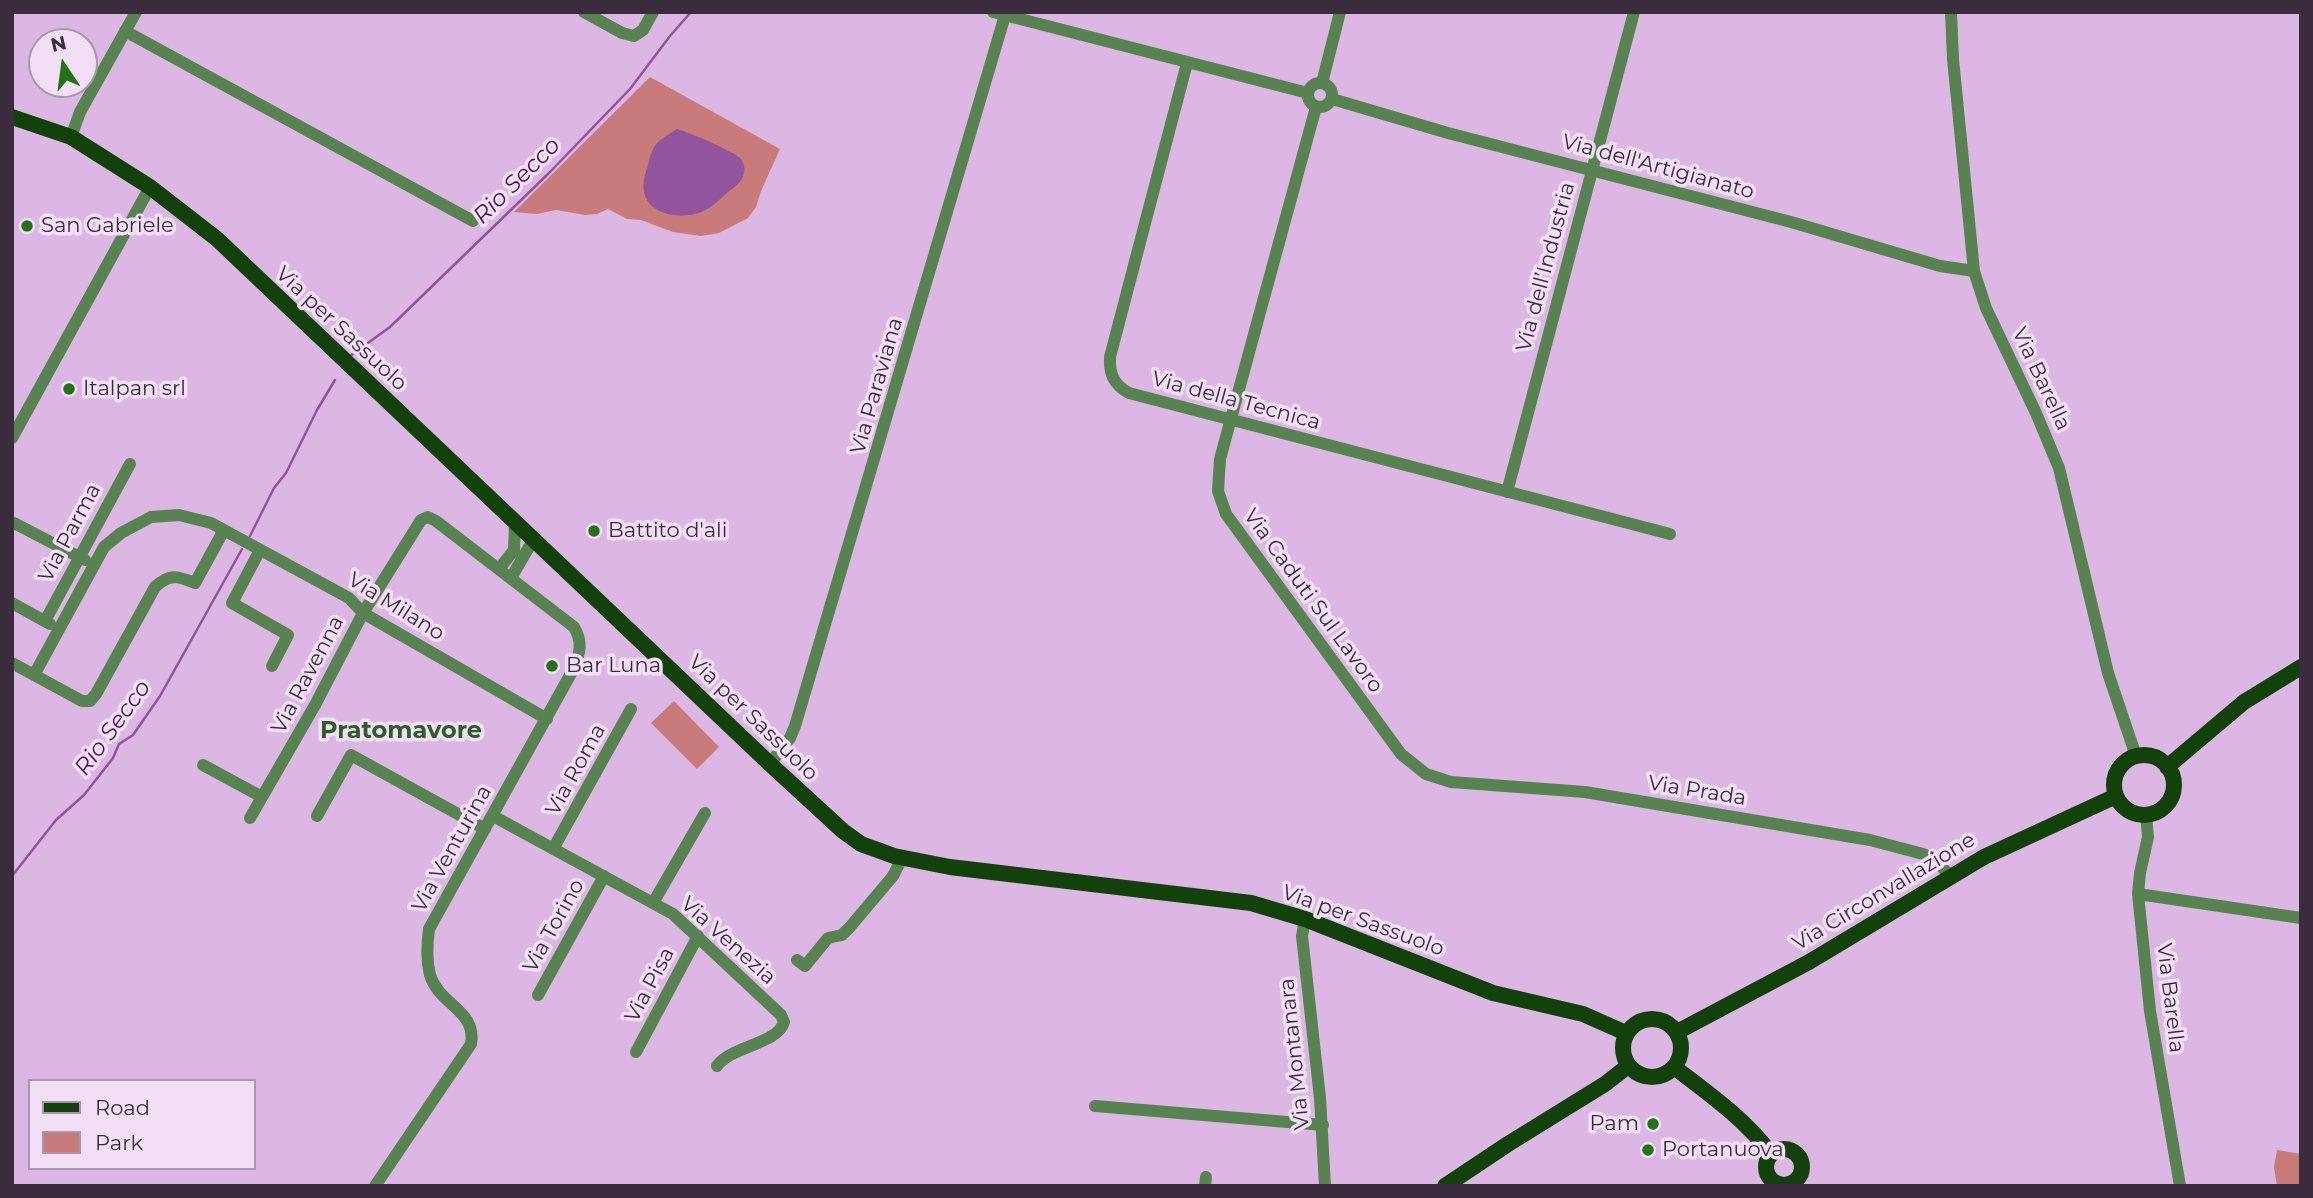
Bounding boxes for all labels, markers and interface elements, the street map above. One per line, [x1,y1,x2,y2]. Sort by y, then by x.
north arrow [28,28,98,98]
text: N [49,31,69,57]
street label: Via dell'Artigianato [1559,129,1757,205]
water label: Rio Secco [468,132,566,230]
street label: Via dell’Industria [1511,179,1581,355]
place label: San Gabriele [41,213,174,239]
marker: San Gabriele [19,218,35,234]
street label: Via per Sassuolo [270,262,412,396]
street label: Via Paraviana [845,315,909,457]
street label: Via Barella [2006,324,2076,434]
street label: Via della Tecnica [1149,366,1323,436]
place label: Italpan srl [83,376,186,402]
marker: Italpan srl [61,381,77,397]
street label: Via Parma [34,479,106,587]
street label: Via Caduti Sul Lavoro [1238,504,1388,698]
place label: Battito d'ali [608,518,727,544]
marker: Battito d'ali [586,523,602,539]
street label: Via Milano [343,567,449,647]
street label: Via Ravenna [266,612,350,738]
street label: Via per Sassuolo [683,650,823,786]
place label: Bar Luna [566,653,661,679]
marker: Bar Luna [544,658,560,674]
water label: Rio Secco [69,675,157,781]
district label: Pratomavore [320,717,482,745]
street label: Via Roma [541,720,611,820]
street label: Via Prada [1646,771,1748,811]
street label: Via Venturina [407,781,497,917]
street label: Via Circonvallazione [1788,827,1980,957]
street label: Via Torino [518,875,590,977]
street label: Via per Sassuolo [1279,880,1447,962]
street label: Via Venezia [675,892,781,990]
street label: Via Barella [2151,942,2189,1054]
street label: Via Pisa [620,943,680,1027]
street label: Via Montanara [1275,977,1315,1131]
legend [28,1079,256,1170]
text: Road [95,1095,150,1120]
place label: Pam [1590,1111,1639,1137]
marker: Pam [1645,1116,1661,1132]
text: Park [95,1130,143,1155]
place label: Portanuova [1662,1137,1784,1163]
marker: Portanuova [1640,1142,1656,1158]

